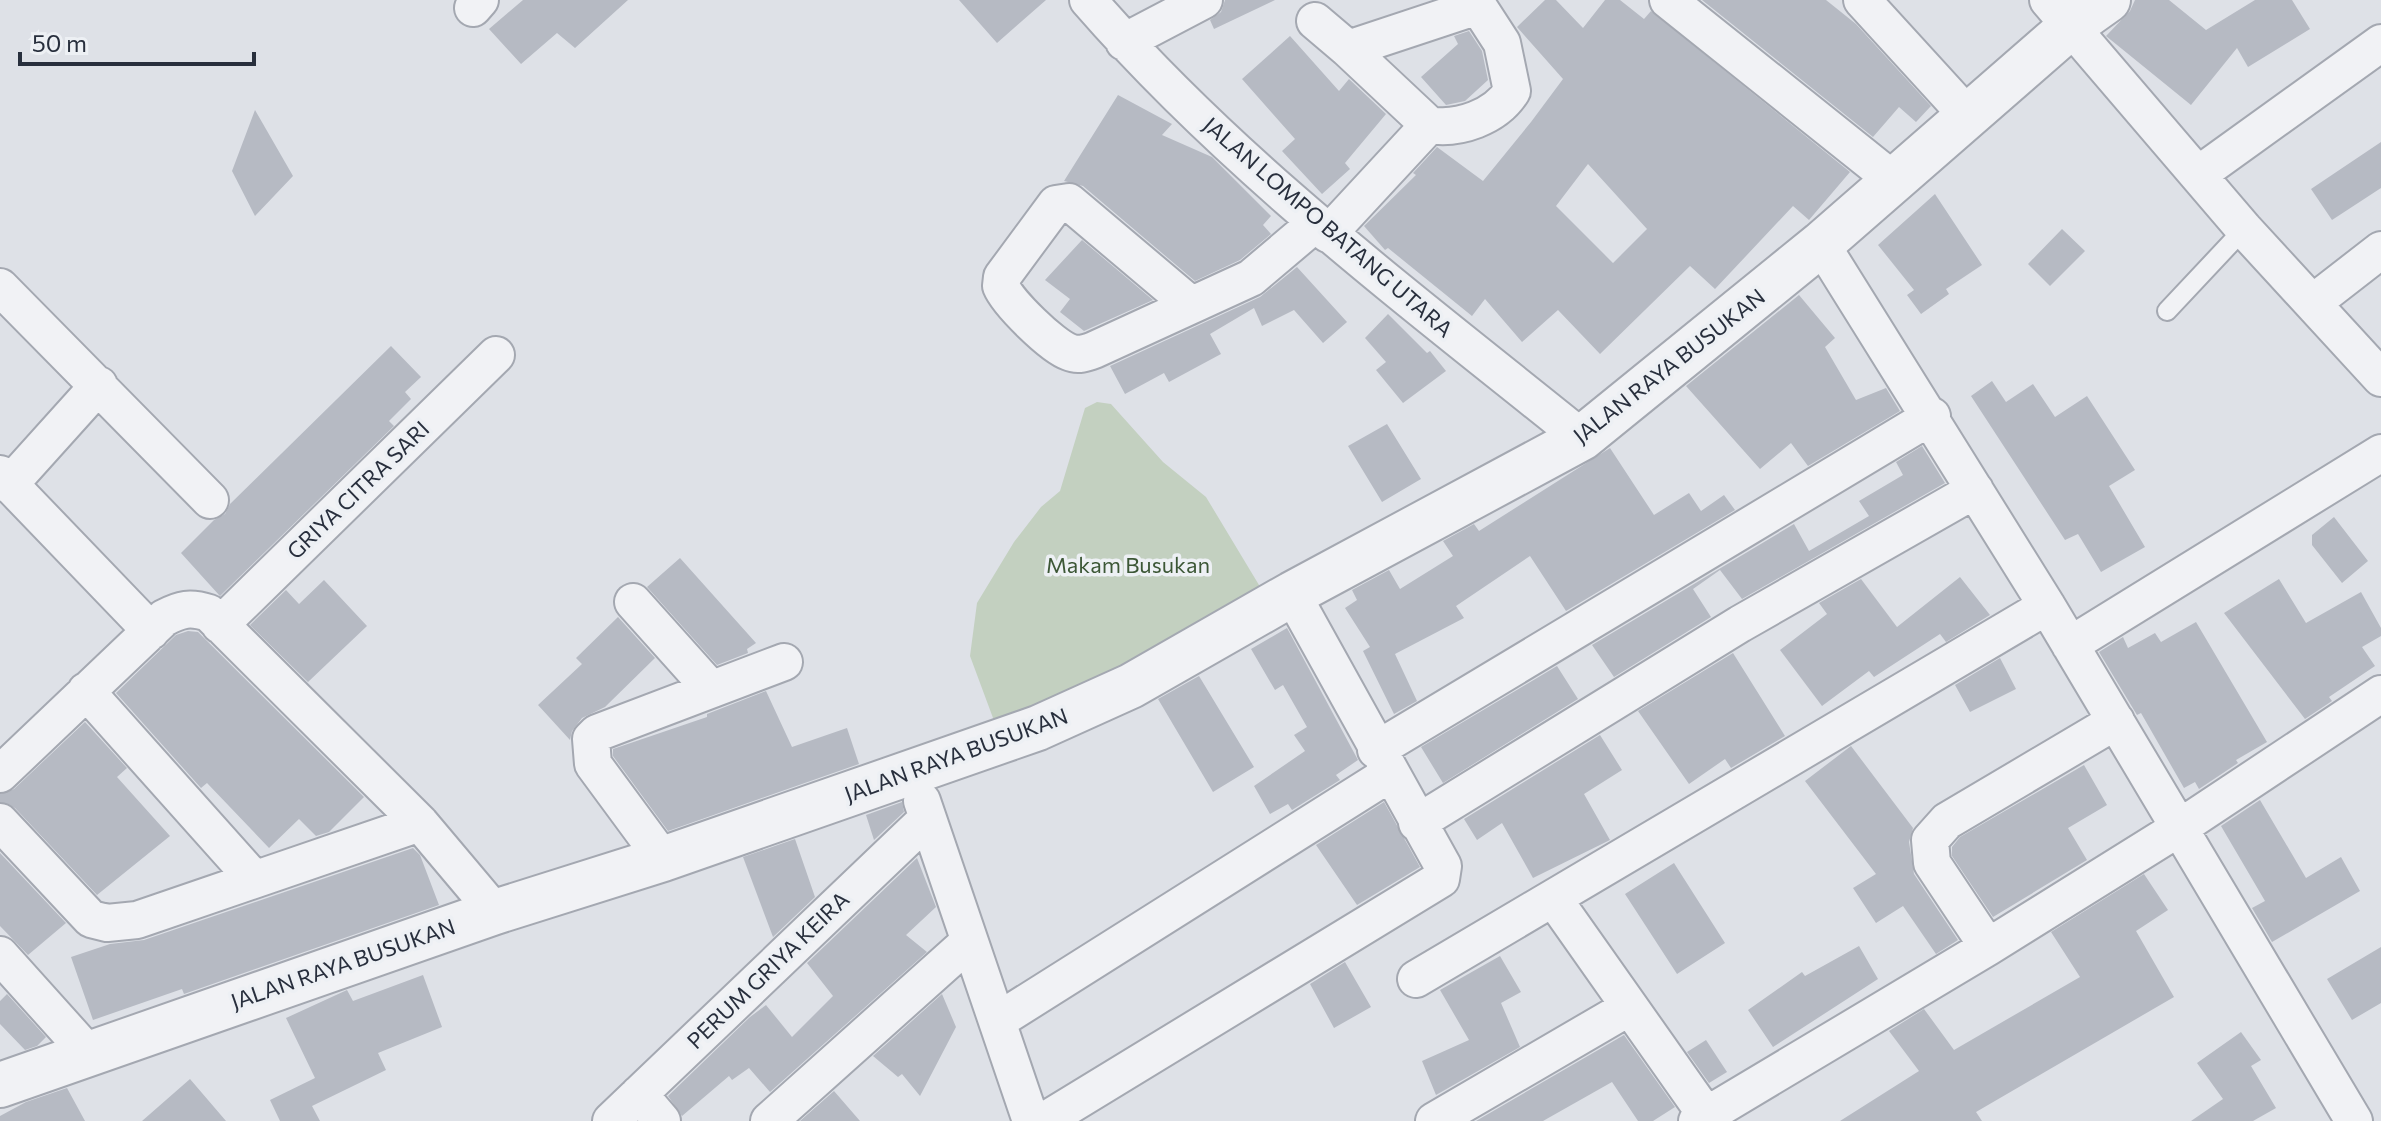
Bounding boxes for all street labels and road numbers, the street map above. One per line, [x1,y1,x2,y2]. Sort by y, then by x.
street label: JALAN LOMPO BATANG UTARA [1198,111,1459,342]
street label: JALAN RAYA BUSUKAN [1568,282,1770,449]
street label: GRIYA CITRA SARI [281,415,434,564]
street label: JALAN RAYA BUSUKAN [840,702,1071,808]
street label: PERUM GRIYA KEIRA [681,885,854,1054]
street label: JALAN RAYA BUSUKAN [227,912,459,1015]

